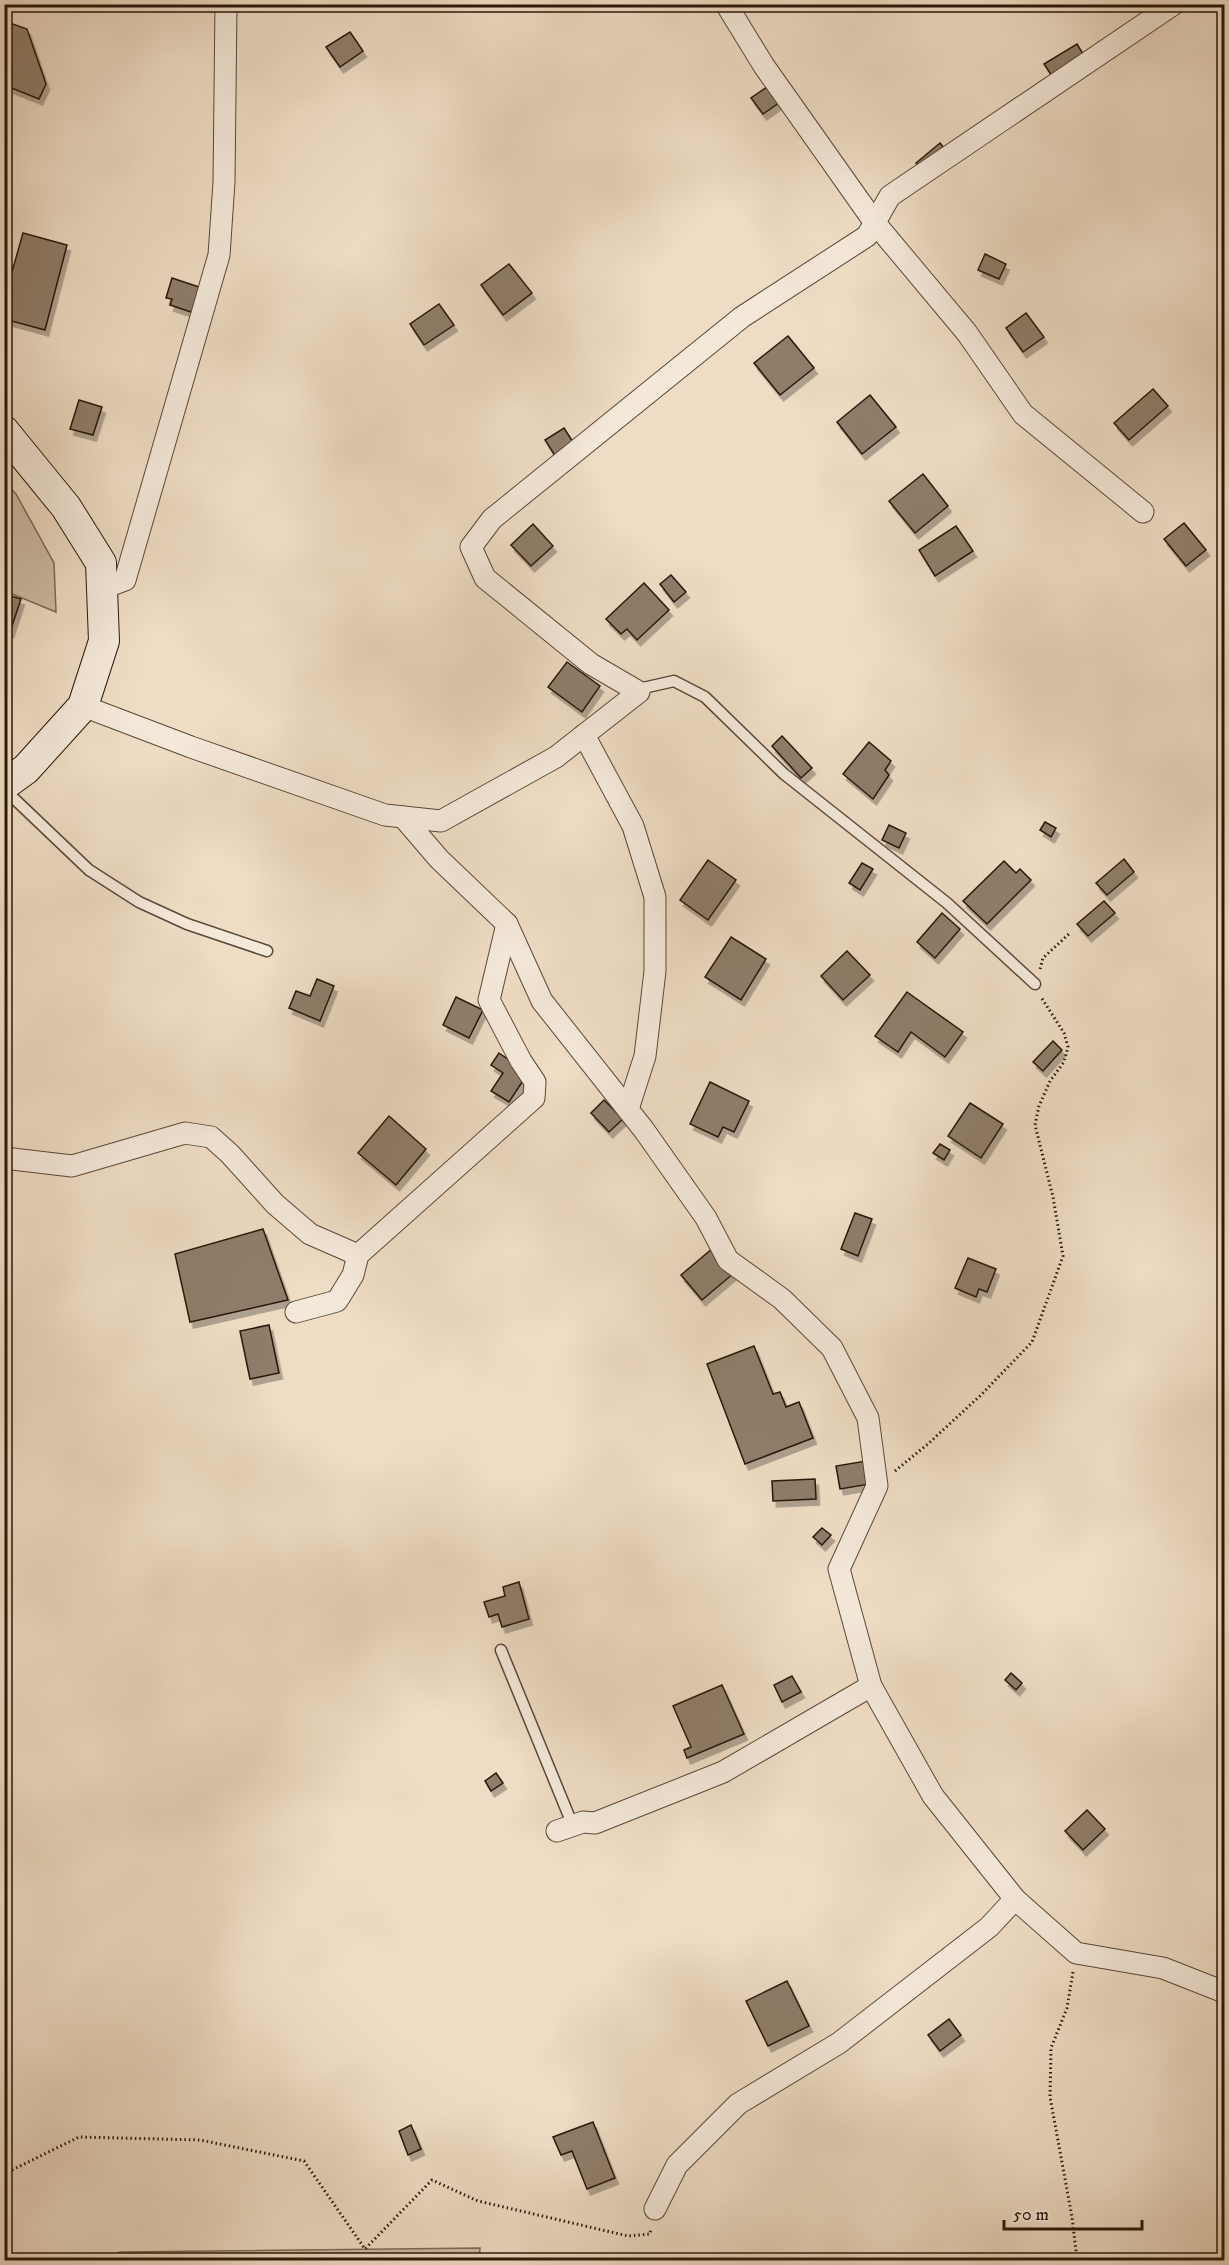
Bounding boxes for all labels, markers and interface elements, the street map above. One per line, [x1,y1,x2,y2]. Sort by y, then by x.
scale bar [1004,2193,1142,2231]
text: 50 m [1013,2204,1049,2226]

